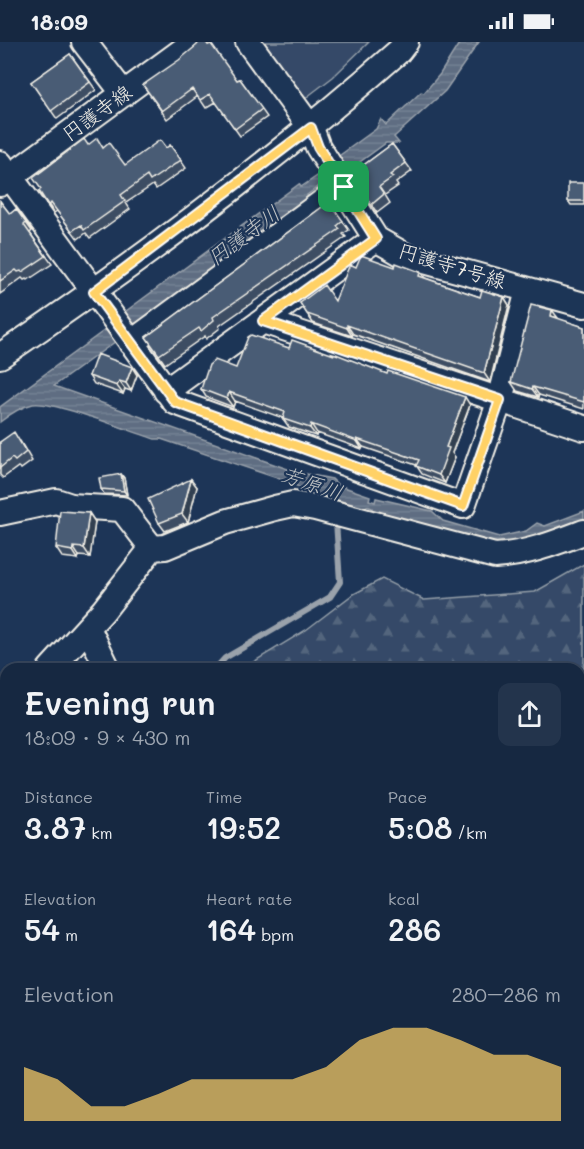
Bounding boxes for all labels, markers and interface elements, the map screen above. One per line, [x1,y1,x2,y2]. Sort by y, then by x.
text: 18:09 [30,7,88,36]
street label: 円護寺線 [56,78,136,146]
pin [318,161,369,212]
icon: arrive [327,170,360,203]
water label: 円護寺川 [201,199,285,271]
street label: 円護寺7号線 [395,236,509,294]
water label: 芳原川 [278,460,347,506]
text: Evening run [24,680,216,723]
button: share [498,683,561,746]
text: 18:09 · 9 × 430 m [24,724,190,750]
text: Distance [24,786,93,807]
text: Time [206,786,242,807]
text: Pace [388,786,427,807]
text: 3.87 [24,807,86,847]
text: 19:52 [206,807,281,847]
text: 5:08 [388,807,452,847]
text: km [86,822,113,843]
text: /km [452,822,487,843]
text: Elevation [24,888,96,909]
text: Heart rate [206,888,292,909]
text: kcal [388,888,420,909]
text: 54 [24,909,60,949]
text: 164 [206,909,256,949]
text: 286 [388,909,441,949]
text: m [60,924,78,945]
text: bpm [256,924,294,945]
text: Elevation [24,981,114,1007]
text: 280–286 m [451,981,561,1007]

